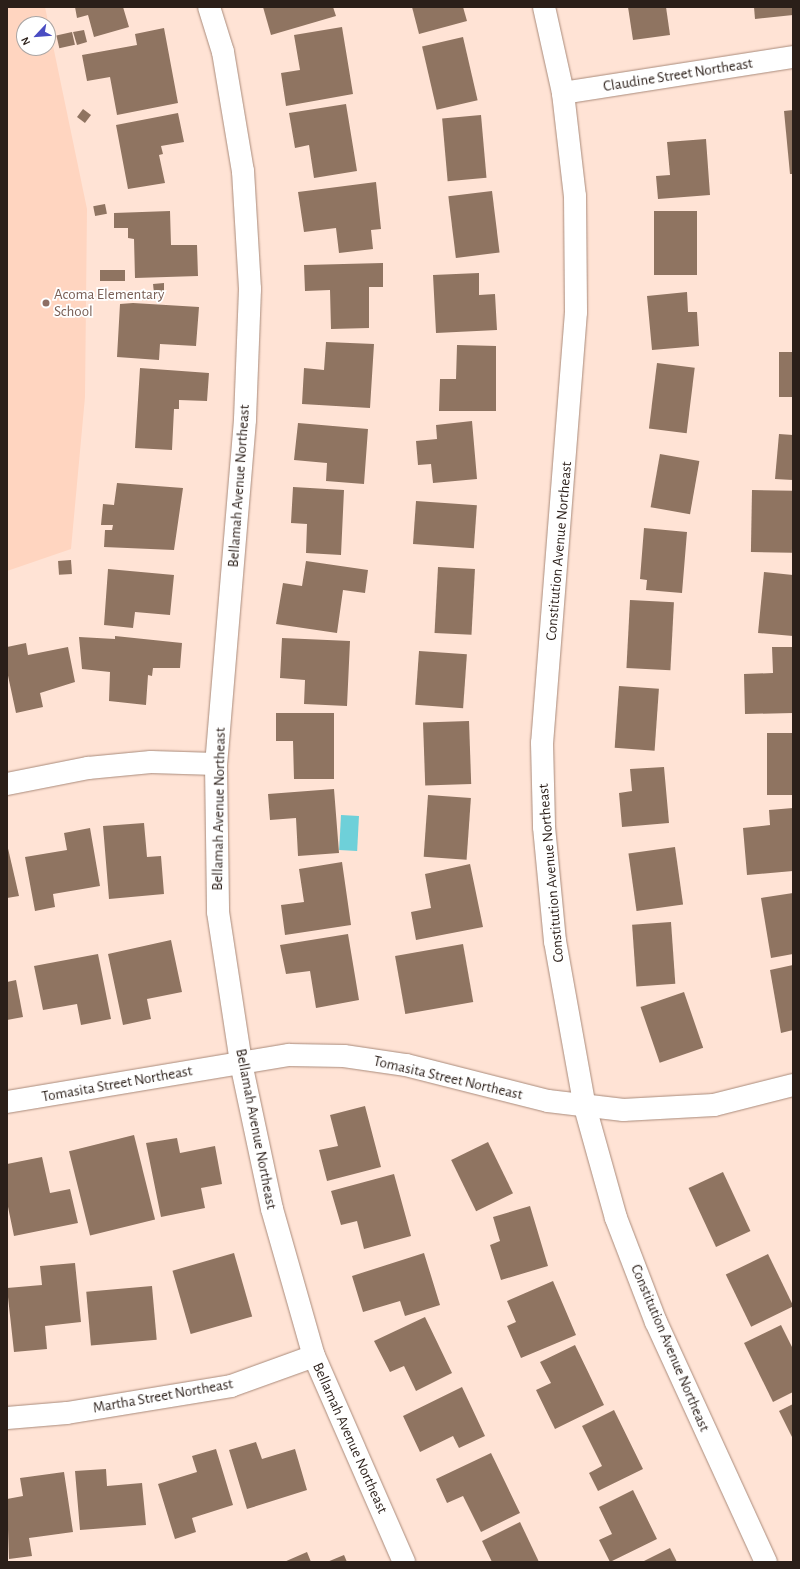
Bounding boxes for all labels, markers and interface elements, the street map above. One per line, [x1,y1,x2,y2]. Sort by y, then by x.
north arrow [16,16,56,56]
text: N [19,35,32,47]
street label: Claudine Street Northeast [602,54,754,96]
place label: Acoma Elementary School [54,285,164,320]
marker: Acoma Elementary School [41,298,51,308]
street label: Bellamah Avenue Northeast [224,404,254,568]
street label: Constitution Avenue Northeast [542,461,576,641]
street label: Bellamah Avenue Northeast [209,727,229,891]
street label: Constitution Avenue Northeast [534,783,568,963]
street label: Bellamah Avenue Northeast [232,1047,280,1211]
street label: Tomasita Street Northeast [372,1052,524,1104]
street label: Tomasita Street Northeast [40,1062,194,1106]
street label: Constitution Avenue Northeast [627,1262,713,1434]
street label: Bellamah Avenue Northeast [309,1360,391,1516]
street label: Martha Street Northeast [92,1375,234,1417]

